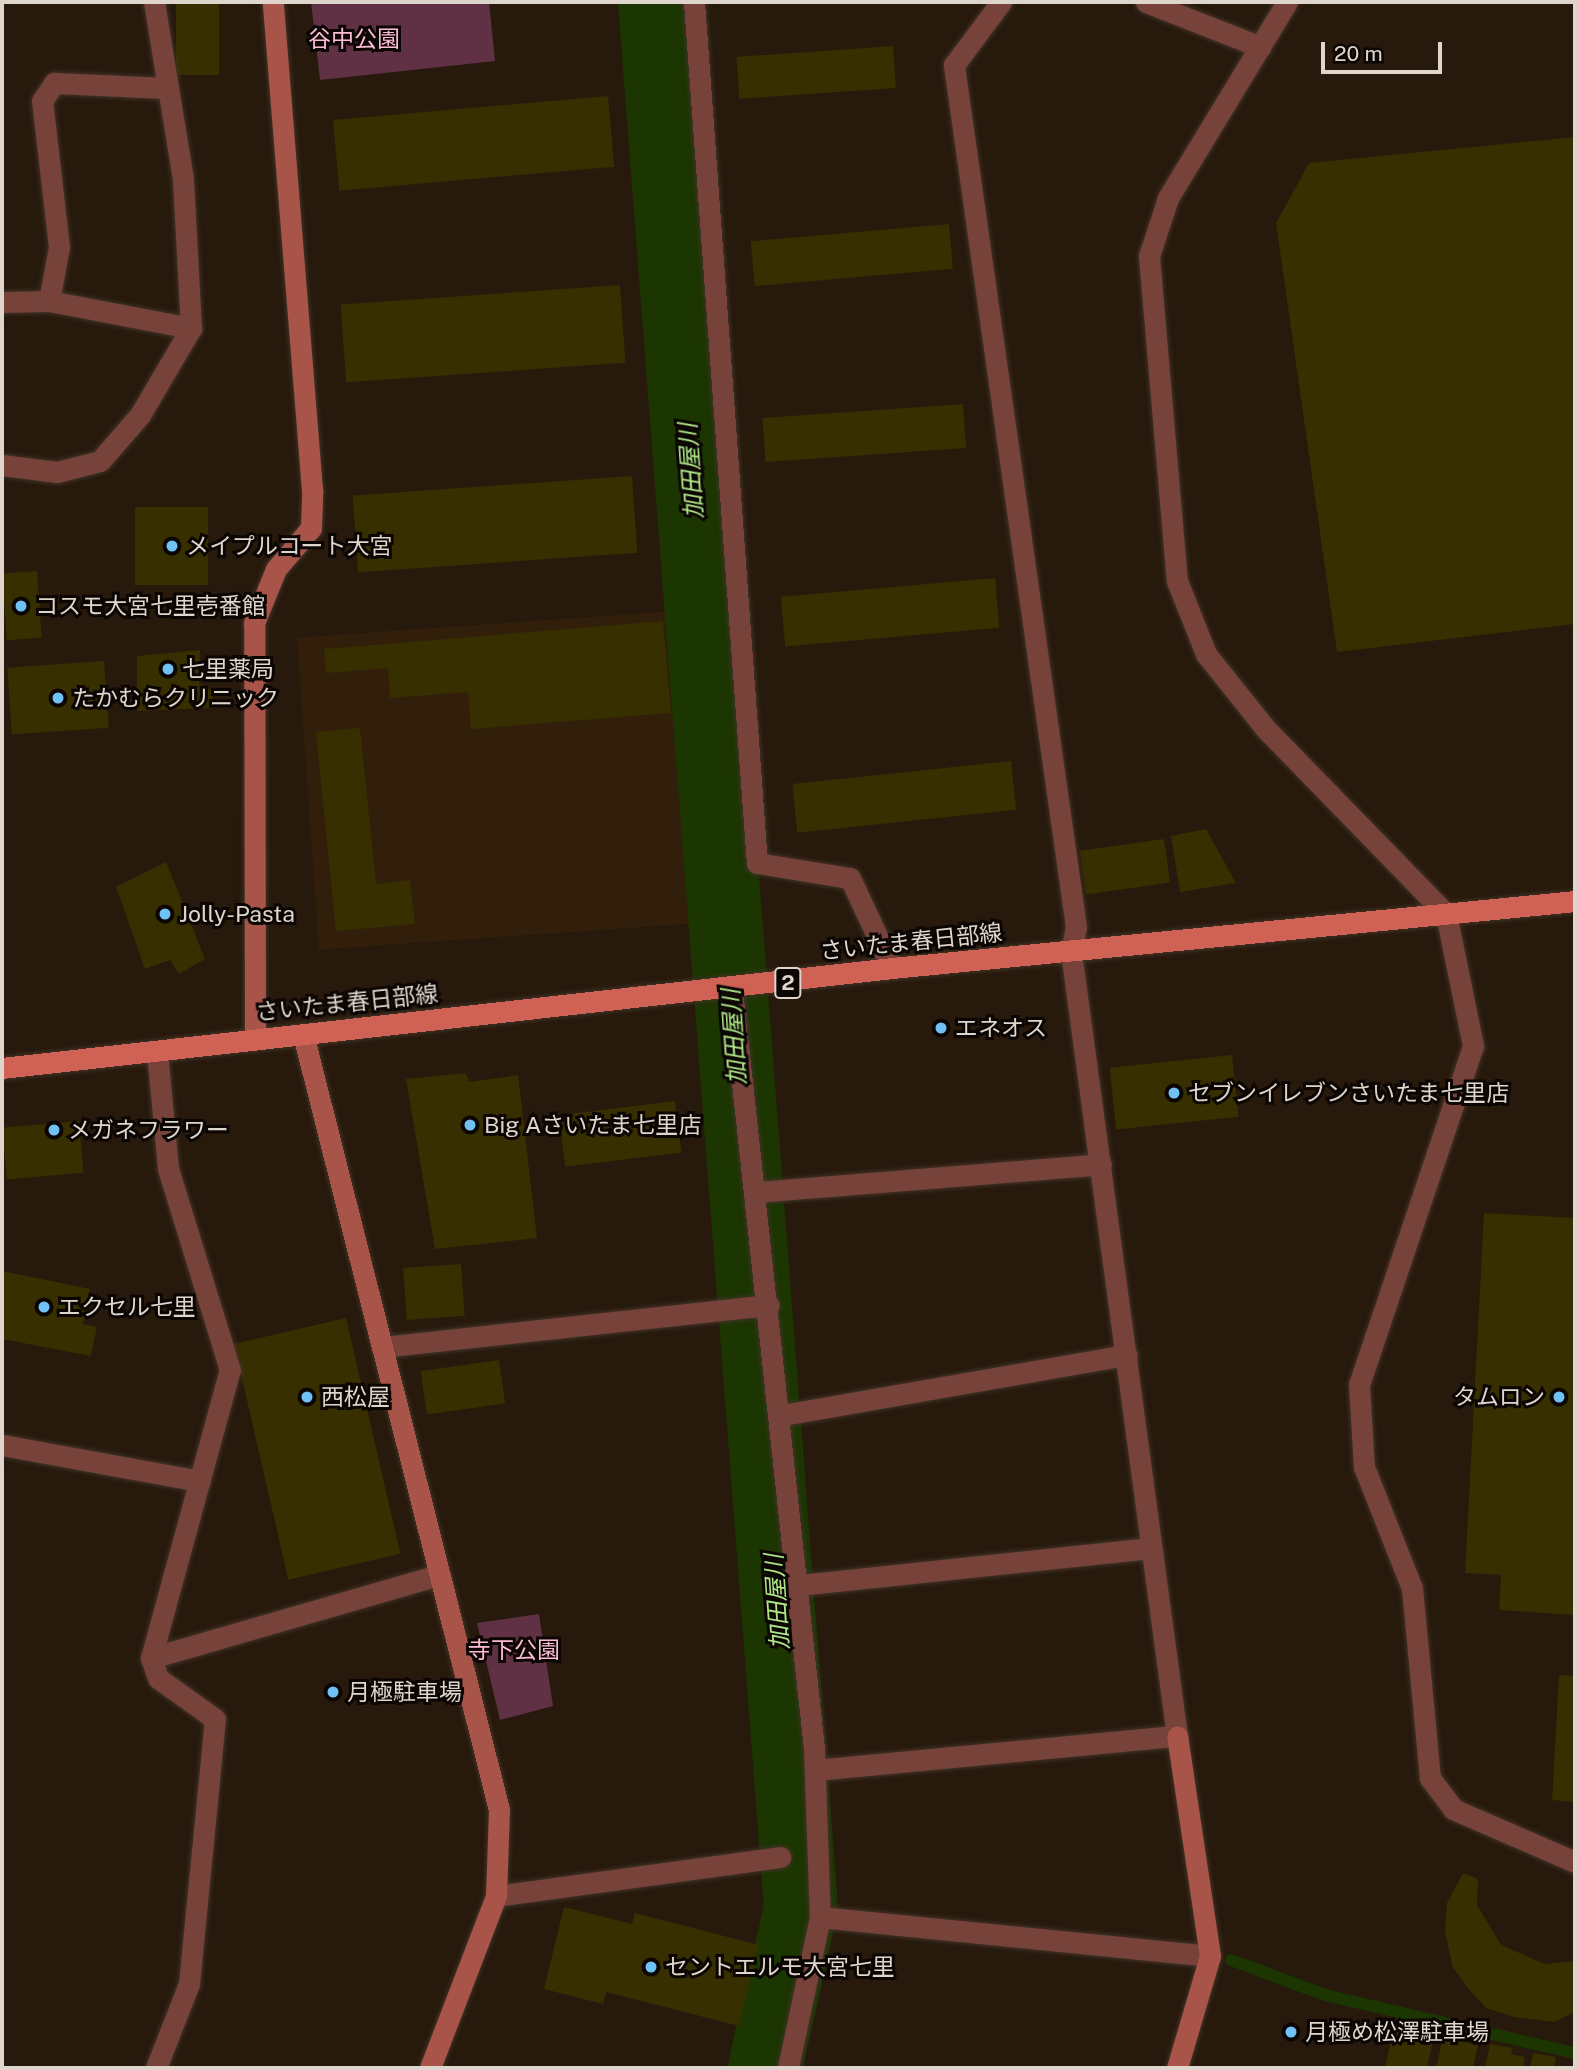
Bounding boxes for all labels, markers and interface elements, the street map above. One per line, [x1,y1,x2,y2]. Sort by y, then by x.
park label: 谷中公園 [308,25,400,53]
scale bar [1325,28,1446,72]
text: 20 m [1334,41,1383,66]
water label: 加田屋川 [673,422,709,520]
place label: メイプルコート大宮 [186,532,393,560]
marker: メイプルコート大宮 [164,538,180,554]
place label: コスモ大宮七里壱番館 [35,592,265,620]
marker: コスモ大宮七里壱番館 [13,598,29,614]
place label: 七里薬局 [182,655,274,683]
marker: 七里薬局 [160,661,176,677]
place label: たかむらクリニック [72,684,279,712]
marker: たかむらクリニック [50,690,66,706]
place label: Jolly-Pasta [179,900,295,928]
marker: Jolly-Pasta [157,906,173,922]
street label: さいたま春日部線 [818,919,1004,965]
road number: 2 [774,965,802,1000]
street label: さいたま春日部線 [254,980,440,1026]
water label: 加田屋川 [716,988,752,1086]
place label: エネオス [955,1014,1047,1042]
marker: エネオス [933,1020,949,1036]
place label: セブンイレブンさいたま七里店 [1188,1079,1510,1107]
marker: セブンイレブンさいたま七里店 [1166,1085,1182,1101]
place label: Big Aさいたま七里店 [484,1111,702,1139]
place label: メガネフラワー [68,1116,229,1144]
marker: Big Aさいたま七里店 [462,1117,478,1133]
marker: メガネフラワー [46,1122,62,1138]
place label: エクセル七里 [58,1293,196,1321]
marker: エクセル七里 [36,1299,52,1315]
place label: 西松屋 [321,1383,390,1411]
place label: タムロン [1453,1383,1545,1411]
marker: 西松屋 [299,1389,315,1405]
marker: タムロン [1551,1389,1567,1405]
water label: 加田屋川 [759,1553,795,1651]
park label: 寺下公園 [468,1636,560,1664]
place label: 月極駐車場 [347,1678,462,1706]
marker: 月極駐車場 [325,1684,341,1700]
place label: セントエルモ大宮七里 [665,1953,895,1981]
marker: セントエルモ大宮七里 [643,1959,659,1975]
place label: 月極め松澤駐車場 [1305,2018,1489,2046]
marker: 月極め松澤駐車場 [1283,2024,1299,2040]

